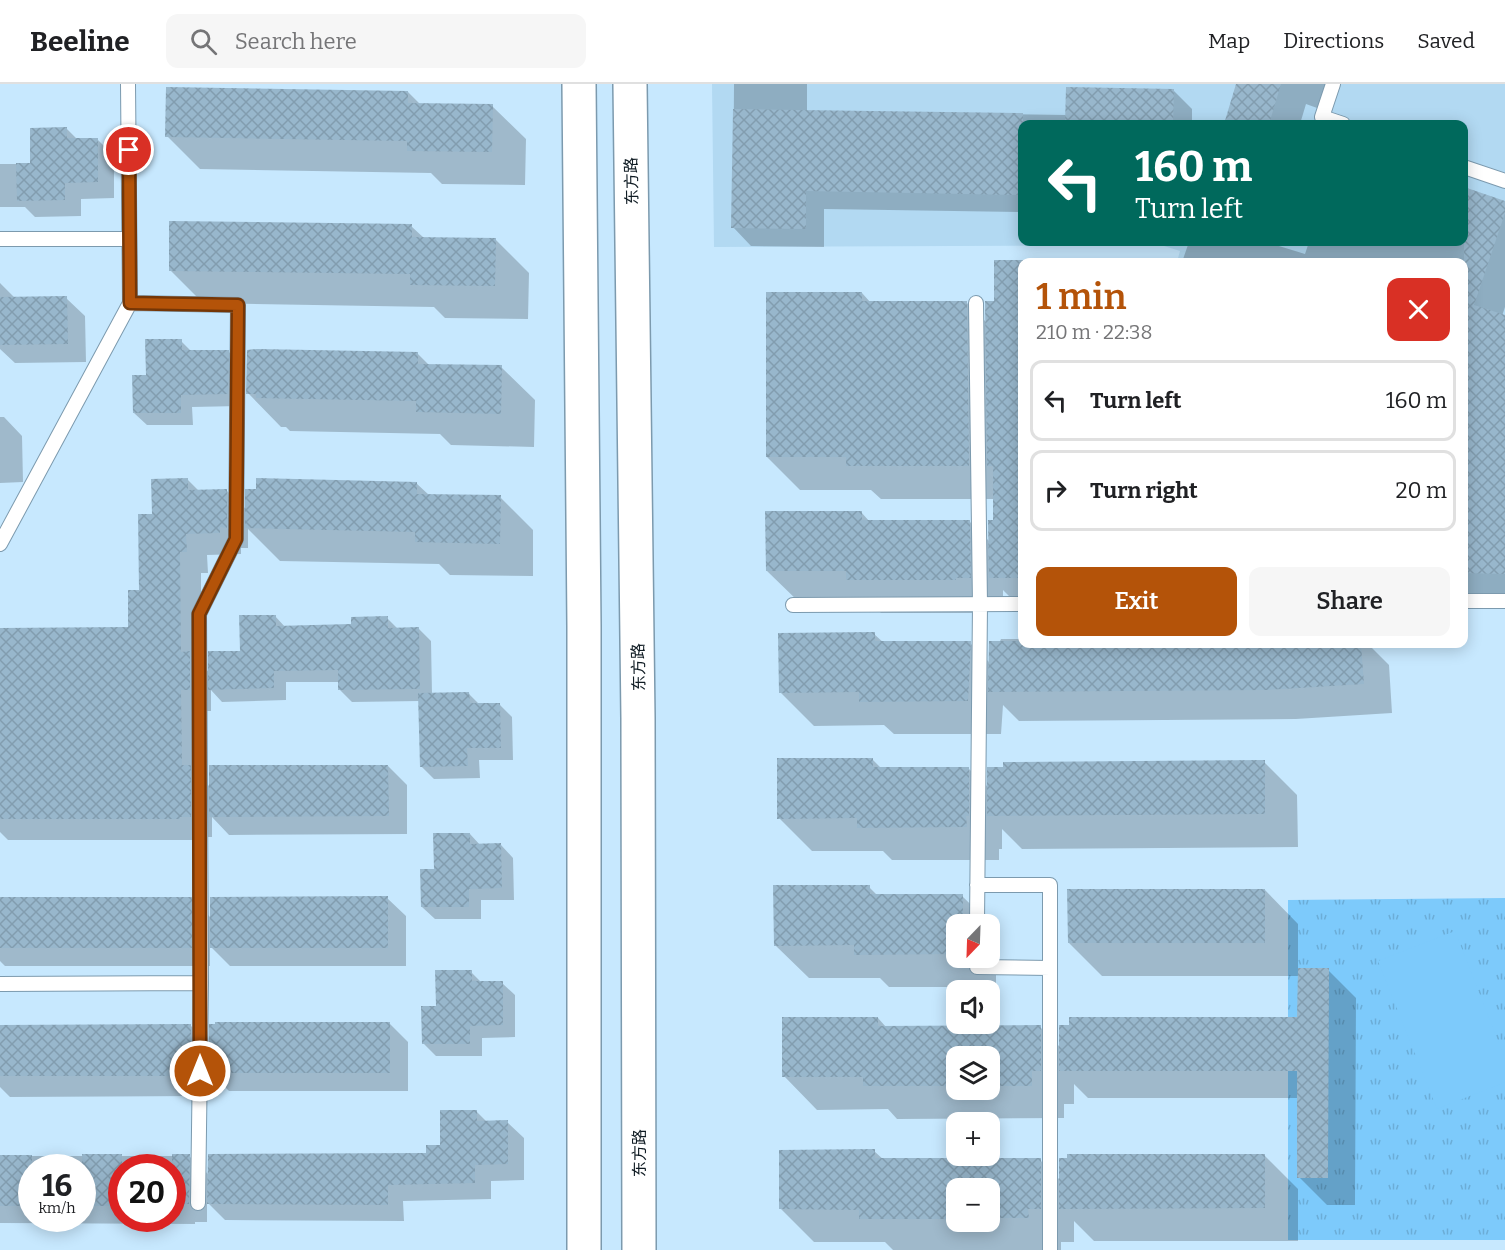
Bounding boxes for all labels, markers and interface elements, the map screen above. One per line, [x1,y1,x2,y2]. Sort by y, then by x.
search box [166,14,586,68]
text: Beeline [30,25,130,58]
icon: search [187,25,220,58]
text: Search here [235,28,357,55]
text: Map [1208,28,1250,54]
text: Directions [1283,28,1384,54]
text: Saved [1417,28,1475,54]
pin [103,124,154,175]
icon: arrive [112,133,145,166]
text: 160 m [1135,142,1252,192]
icon: left [1036,144,1114,222]
street label: 东方路 [622,157,641,205]
text: Turn left [1135,193,1243,225]
text: 1 min [1036,275,1127,319]
button: close [1387,278,1450,341]
text: 210 m · 22:38 [1036,320,1153,344]
icon: left [1039,384,1072,417]
text: Turn left [1090,387,1182,414]
text: 160 m [1386,387,1447,414]
icon: right [1039,474,1072,507]
text: Turn right [1090,477,1198,504]
text: 20 m [1396,477,1447,504]
button: Exit [1036,567,1237,636]
button: Share [1249,567,1450,636]
street label: 东方路 [629,643,648,691]
north arrow [946,914,1000,968]
map controls [946,914,1000,1232]
button: sound [946,980,1000,1034]
position arrow [168,1039,232,1103]
button: layers [946,1046,1000,1100]
button: + [946,1112,1000,1166]
street label: 东方路 [630,1129,649,1177]
speed limit sign: 20 [108,1154,186,1232]
text: 16 [42,1168,72,1204]
button: − [946,1178,1000,1232]
text: km/h [38,1199,76,1217]

